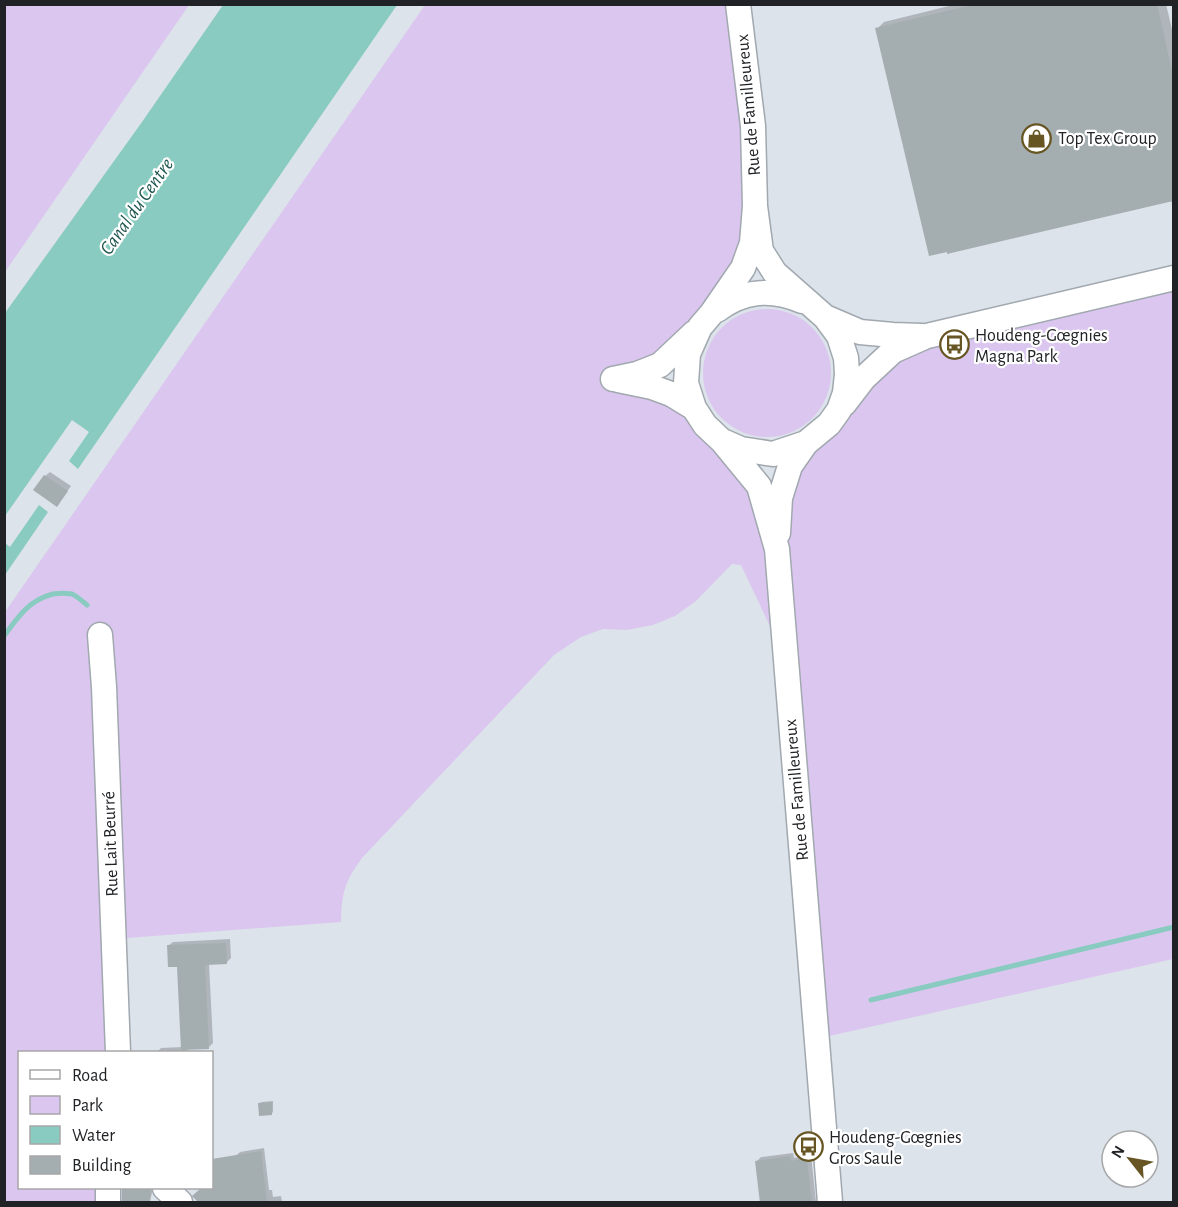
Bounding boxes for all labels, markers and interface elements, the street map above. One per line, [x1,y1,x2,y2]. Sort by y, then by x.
street label: Rue de Familleureux [734,33,764,176]
shop icon: Top Tex Group [1021,122,1053,154]
place label: Top Tex Group [1058,130,1157,148]
water label: Canal du Centre [96,154,178,258]
place label: Houdeng-Gœgnies Magna Park [975,327,1108,366]
bus stop icon: Houdeng-Gœgnies Magna Park [938,329,970,361]
street label: Rue de Familleureux [782,718,812,861]
street label: Rue Lait Beurré [100,791,122,897]
legend [18,1051,213,1189]
text: Road [72,1067,108,1085]
text: Park [72,1097,104,1115]
text: Water [72,1127,115,1145]
place label: Houdeng-Gœgnies Gros Saule [829,1129,962,1168]
north arrow [1100,1129,1160,1189]
bus stop icon: Houdeng-Gœgnies Gros Saule [792,1131,824,1163]
text: N [1108,1143,1128,1161]
text: Building [72,1157,132,1175]

